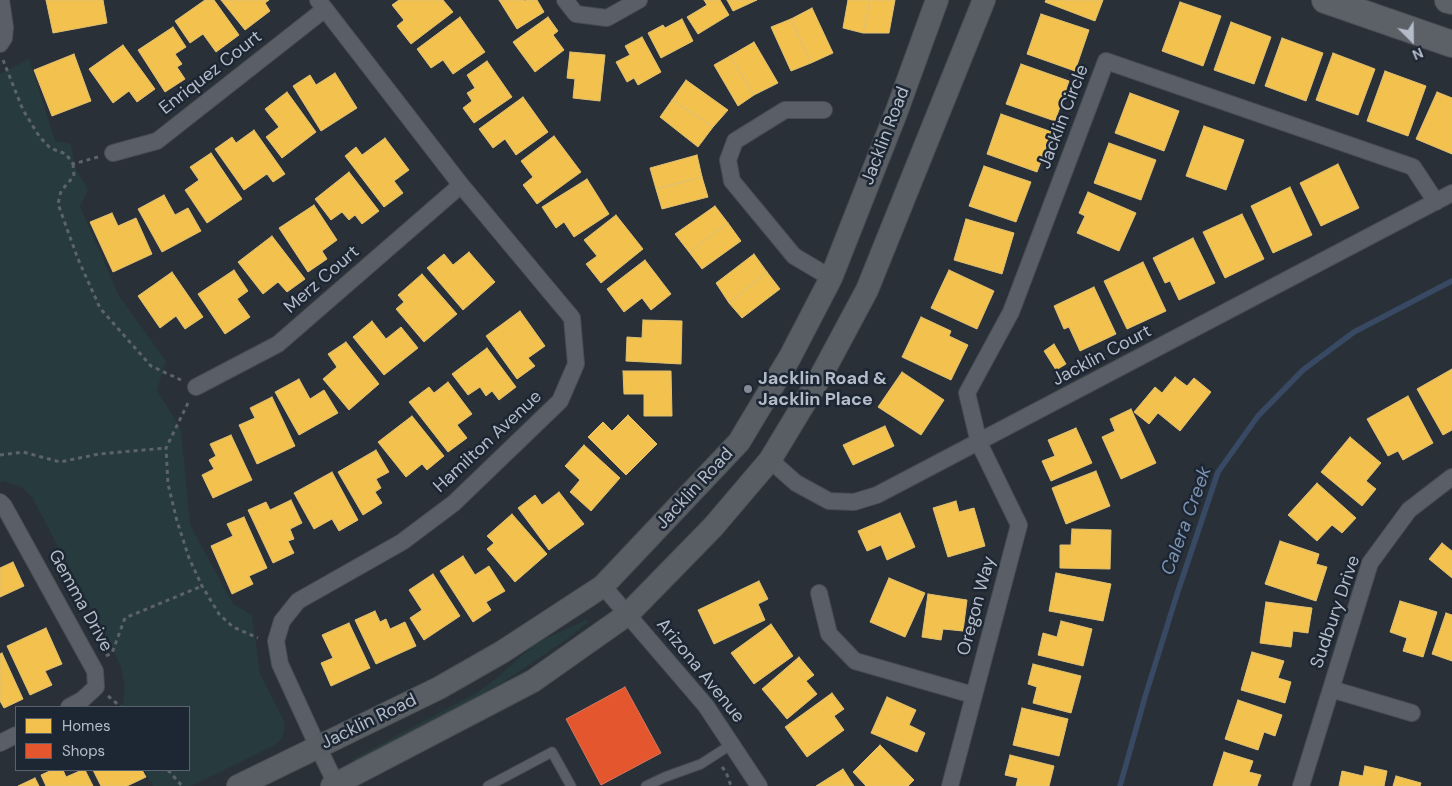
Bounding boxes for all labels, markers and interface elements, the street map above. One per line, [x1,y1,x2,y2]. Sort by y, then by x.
north arrow [1387,15,1437,65]
street label: Enriquez Court [156,26,266,120]
text: N [1410,44,1426,64]
street label: Jacklin Circle [1034,62,1094,172]
street label: Jacklin Road [857,84,915,188]
street label: Merz Court [280,241,364,319]
street label: Jacklin Court [1049,321,1155,391]
place label: Jacklin Road & Jacklin Place [758,368,887,410]
marker: Jacklin Road & Jacklin Place [742,383,754,395]
street label: Hamilton Avenue [429,386,547,498]
street label: Jacklin Road [652,444,738,534]
water label: Calera Creek [1157,464,1217,578]
street label: Gemma Drive [43,546,117,656]
street label: Sudbury Drive [1307,553,1365,671]
street label: Oregon Way [953,554,1001,658]
street label: Arizona Avenue [651,614,749,728]
street label: Jacklin Road [318,690,420,754]
legend [15,706,190,771]
text: Homes [62,716,111,736]
text: Shops [62,741,105,761]

